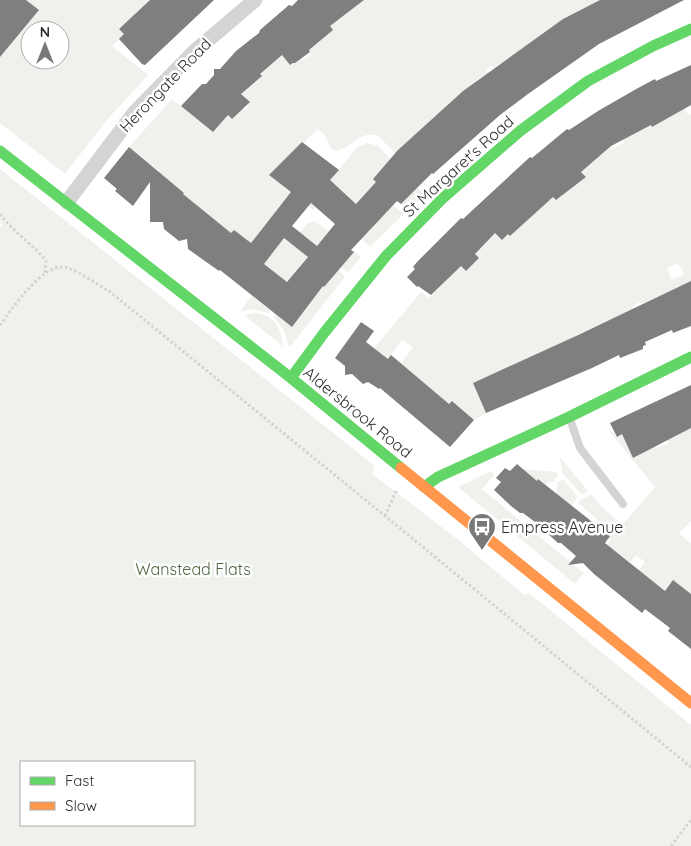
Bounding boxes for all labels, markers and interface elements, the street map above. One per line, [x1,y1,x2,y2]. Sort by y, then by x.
north arrow [20,20,70,70]
text: N [40,23,50,41]
street label: Herongate Road [115,34,215,136]
street label: St Margaret's Road [398,111,518,221]
street label: Aldersbrook Road [300,362,416,462]
bus stop icon: Empress Avenue [467,512,497,551]
place label: Empress Avenue [501,517,623,537]
park label: Wanstead Flats [135,559,251,579]
legend [20,761,195,826]
text: Fast [65,771,94,790]
text: Slow [65,796,97,815]

